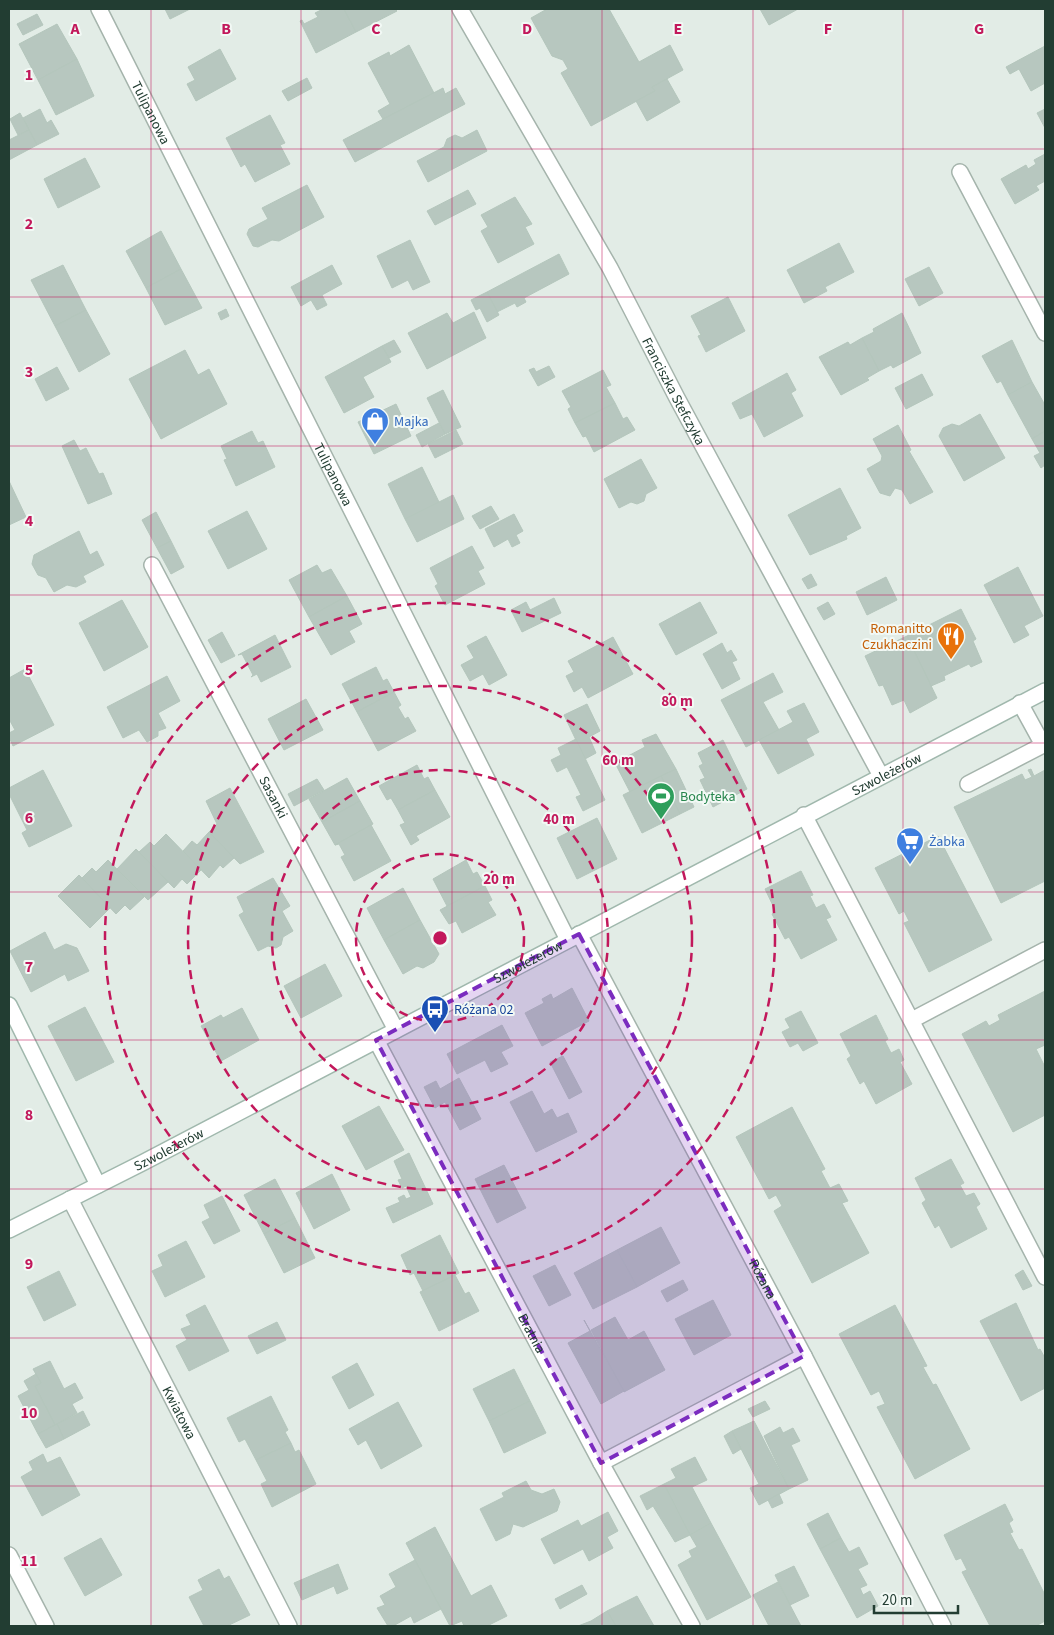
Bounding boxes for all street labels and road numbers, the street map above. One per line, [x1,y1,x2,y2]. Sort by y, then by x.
street label: Tulipanowa [126,78,175,148]
street label: Franciszka Stefczyka [636,334,710,449]
street label: Tulipanowa [308,440,357,510]
street label: Szwoleżerów [848,748,926,801]
street label: Sasanki [253,773,292,822]
street label: Szwoleżerów [489,936,567,989]
street label: Szwoleżerów [131,1123,208,1177]
street label: Różana [743,1256,781,1303]
street label: Bratnia [512,1310,550,1357]
street label: Kwiatowa [157,1383,201,1443]

